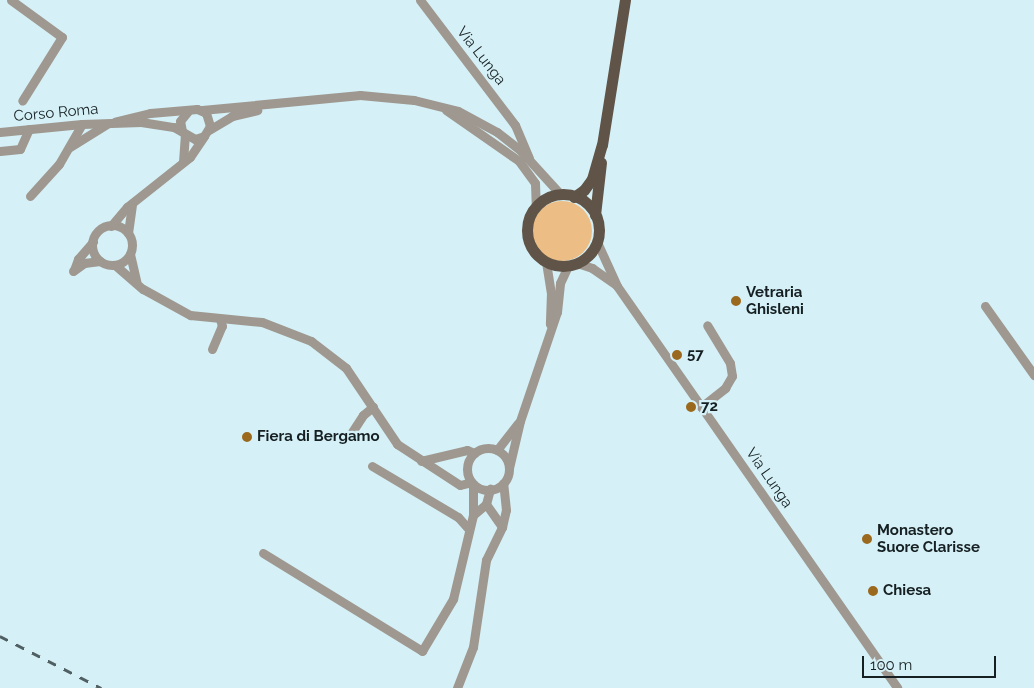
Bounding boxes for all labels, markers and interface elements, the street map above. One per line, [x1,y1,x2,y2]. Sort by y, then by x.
street label: Via Lunga [453,23,509,89]
street label: Corso Roma [13,100,99,126]
place label: Vetraria Ghisleni [746,283,804,318]
marker: Vetraria Ghisleni [730,295,742,307]
place label: 57 [687,346,704,364]
marker: 57 [671,349,683,361]
place label: 72 [701,398,718,416]
marker: 72 [685,401,697,413]
place label: Fiera di Bergamo [257,428,380,446]
marker: Fiera di Bergamo [241,431,253,443]
street label: Via Lunga [742,444,796,512]
place label: Monastero Suore Clarisse [877,521,980,556]
marker: Monastero Suore Clarisse [861,533,873,545]
place label: Chiesa [883,582,931,600]
marker: Chiesa [867,585,879,597]
scale bar [864,646,998,678]
text: 100 m [870,656,912,674]

